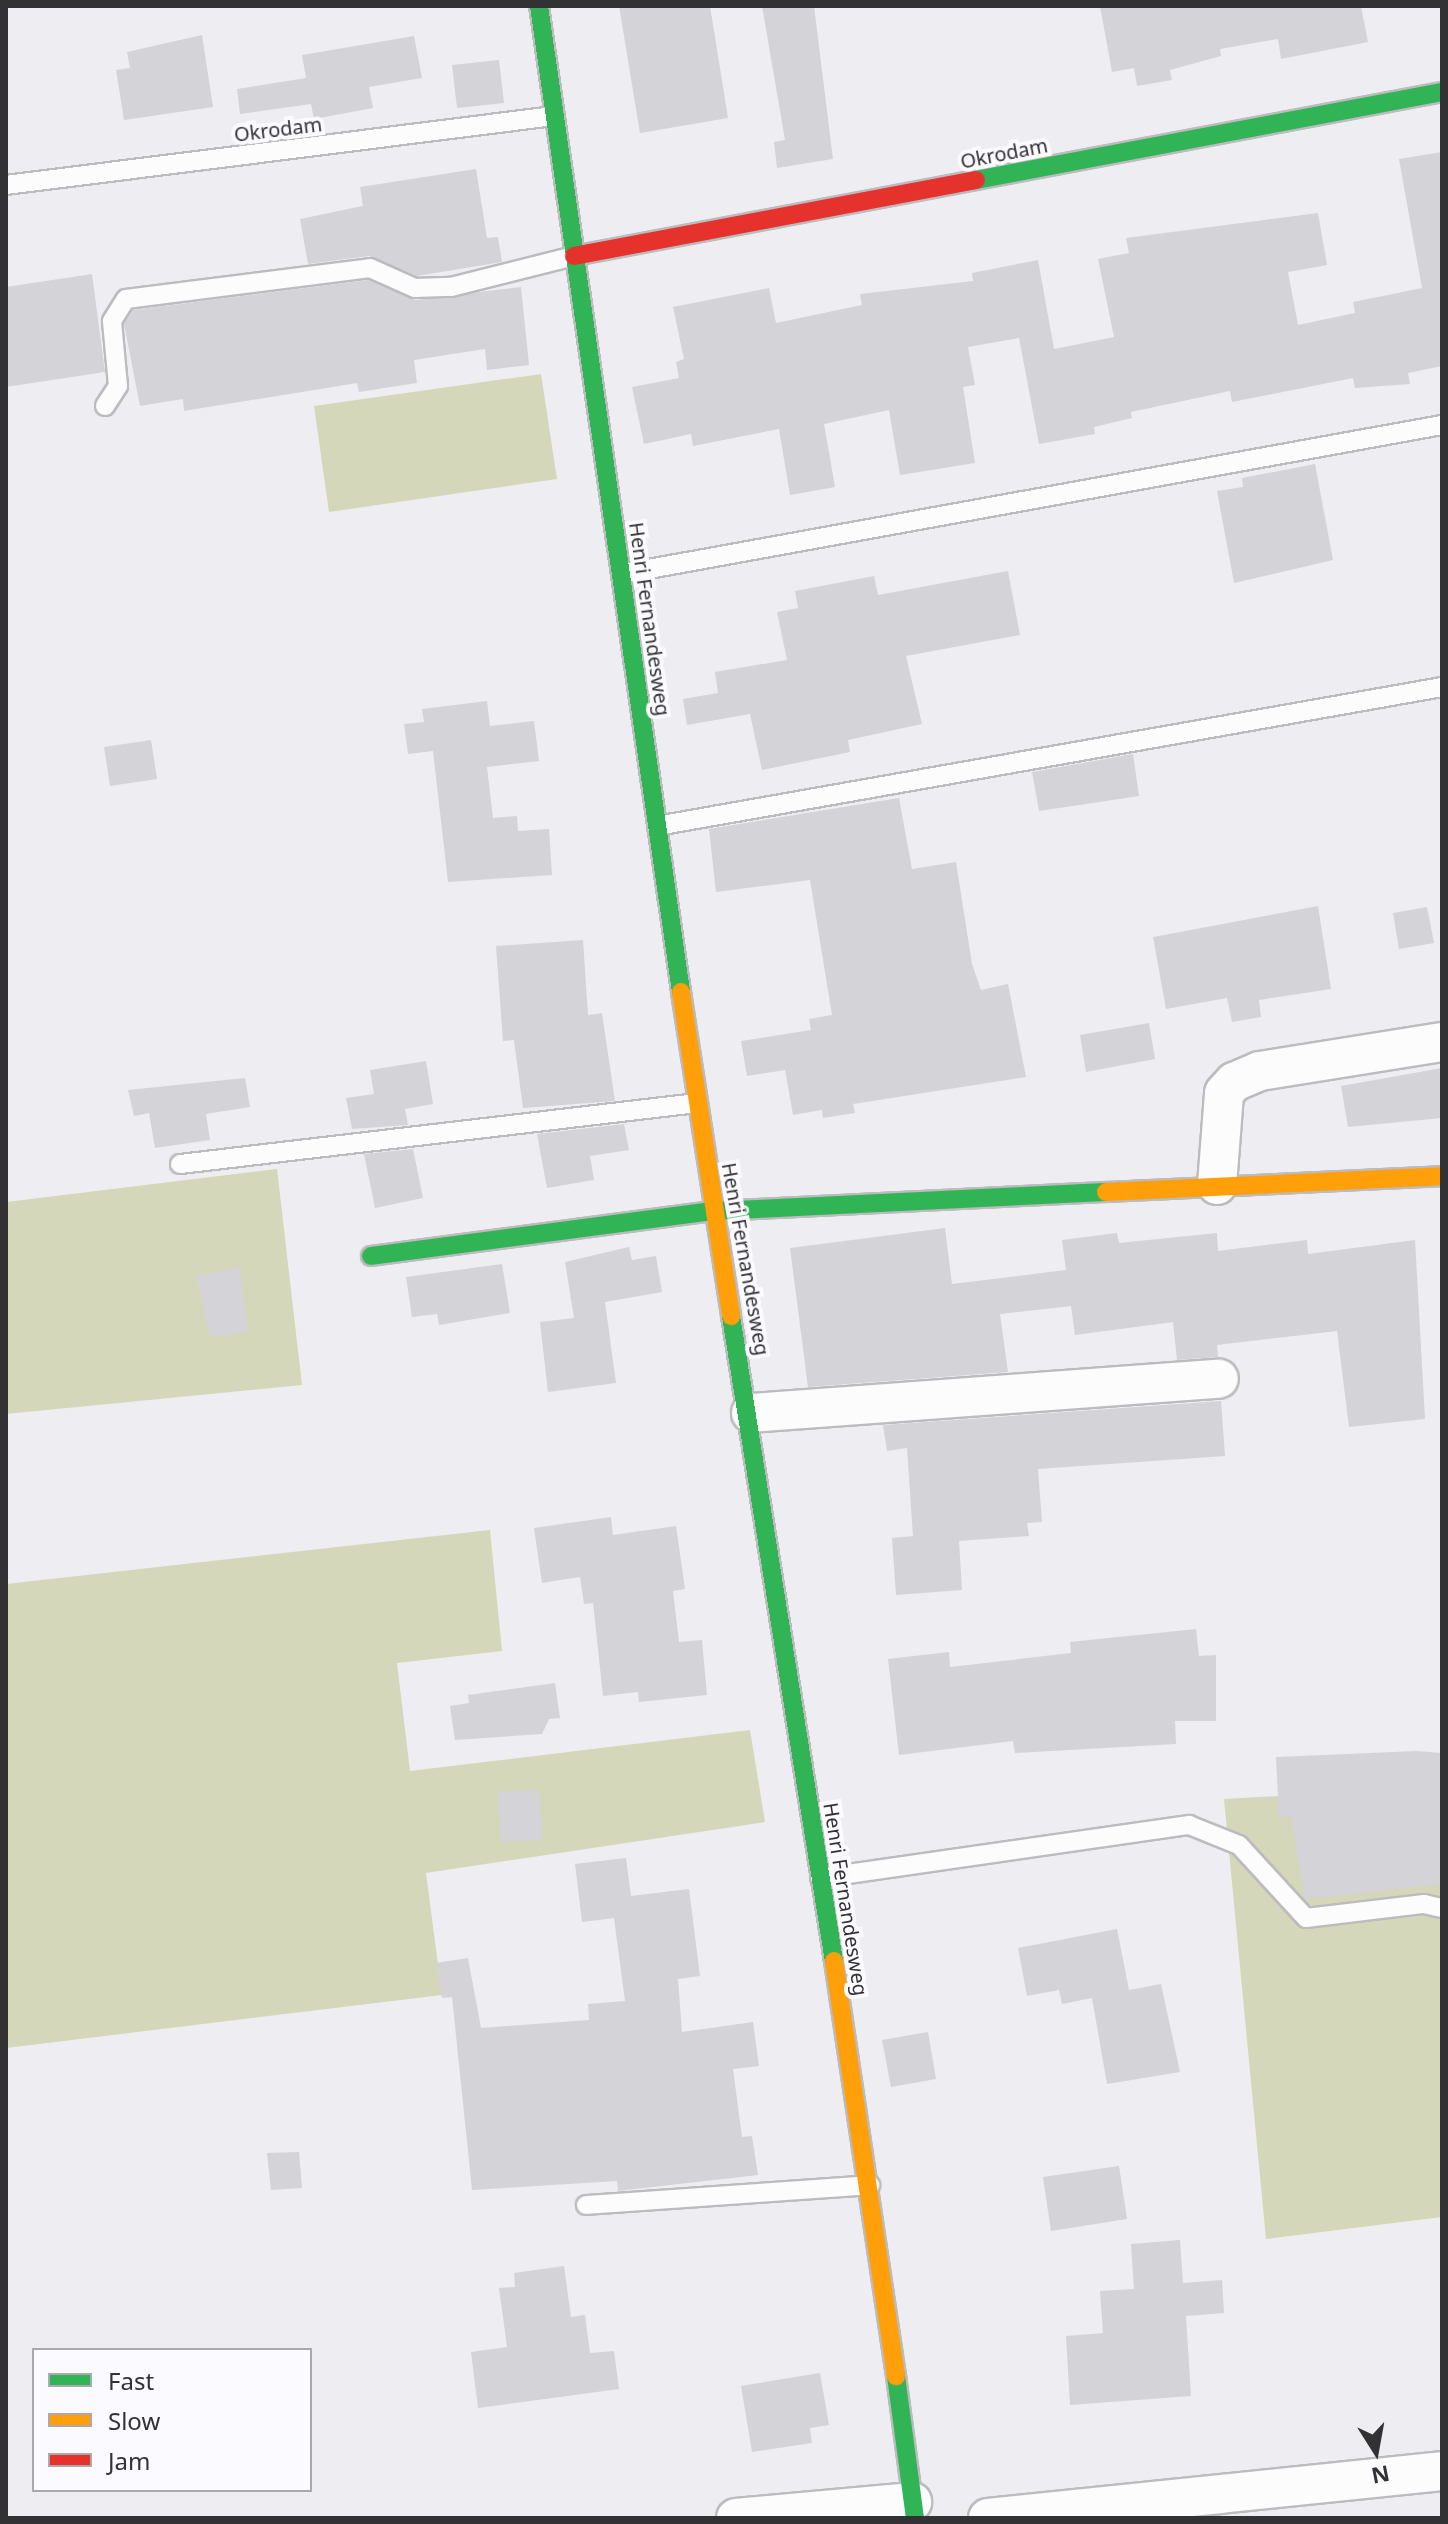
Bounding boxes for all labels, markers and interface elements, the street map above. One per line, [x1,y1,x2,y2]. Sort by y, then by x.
street label: Okrodam [233,112,323,146]
street label: Okrodam [958,133,1050,173]
street label: Henri Fernandesweg [625,521,675,717]
street label: Henri Fernandesweg [717,1161,775,1357]
street label: Henri Fernandesweg [819,1801,873,1997]
legend [32,2348,312,2492]
text: Fast [108,2364,154,2397]
text: Slow [108,2404,160,2437]
north arrow [1336,2412,1416,2492]
text: Jam [108,2444,150,2477]
text: N [1369,2459,1392,2492]

